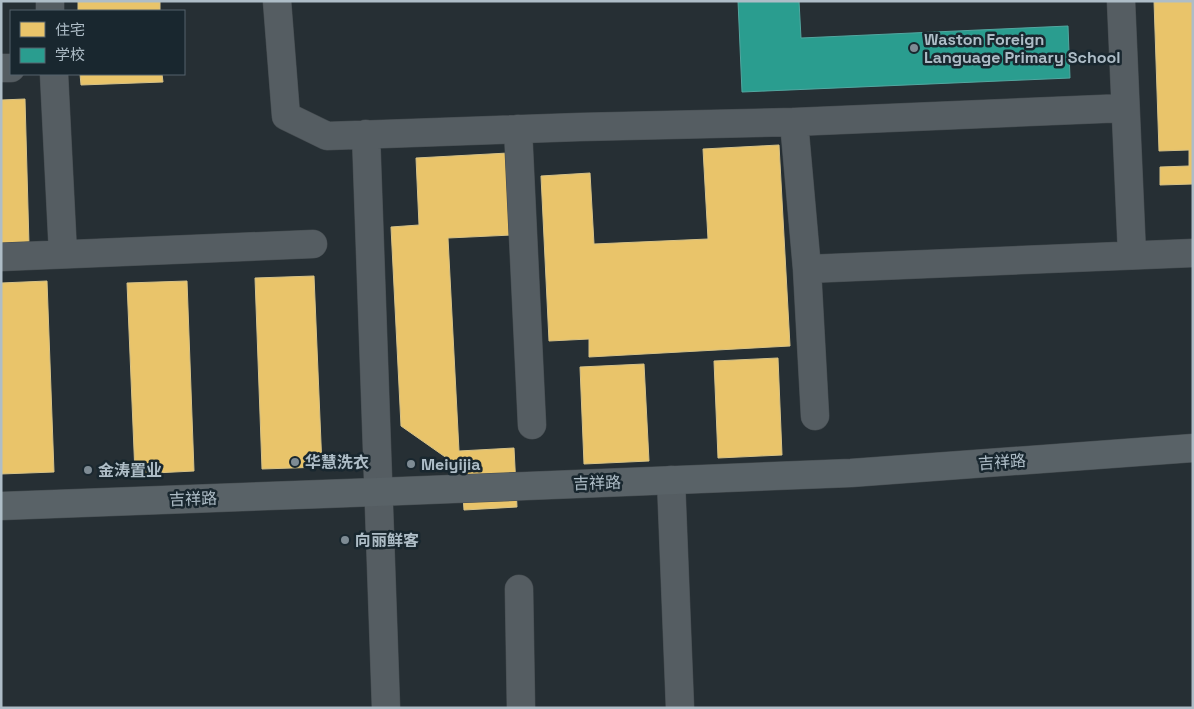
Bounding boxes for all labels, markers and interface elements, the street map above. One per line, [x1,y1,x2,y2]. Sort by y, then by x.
legend [10,10,185,75]
text: 住宅 [55,20,85,39]
place label: Waston Foreign Language Primary School [924,29,1121,68]
marker: Waston Foreign Language Primary School [908,42,920,54]
text: 学校 [55,45,85,64]
street label: 吉祥路 [977,450,1027,474]
place label: 华慧洗衣 [305,452,369,473]
place label: Meiyijia [421,454,481,475]
marker: 华慧洗衣 [289,456,301,468]
marker: Meiyijia [405,458,417,470]
place label: 金涛置业 [98,460,162,481]
marker: 金涛置业 [82,464,94,476]
street label: 吉祥路 [573,472,621,494]
street label: 吉祥路 [169,488,217,510]
place label: 向丽鲜客 [355,530,419,551]
marker: 向丽鲜客 [339,534,351,546]

